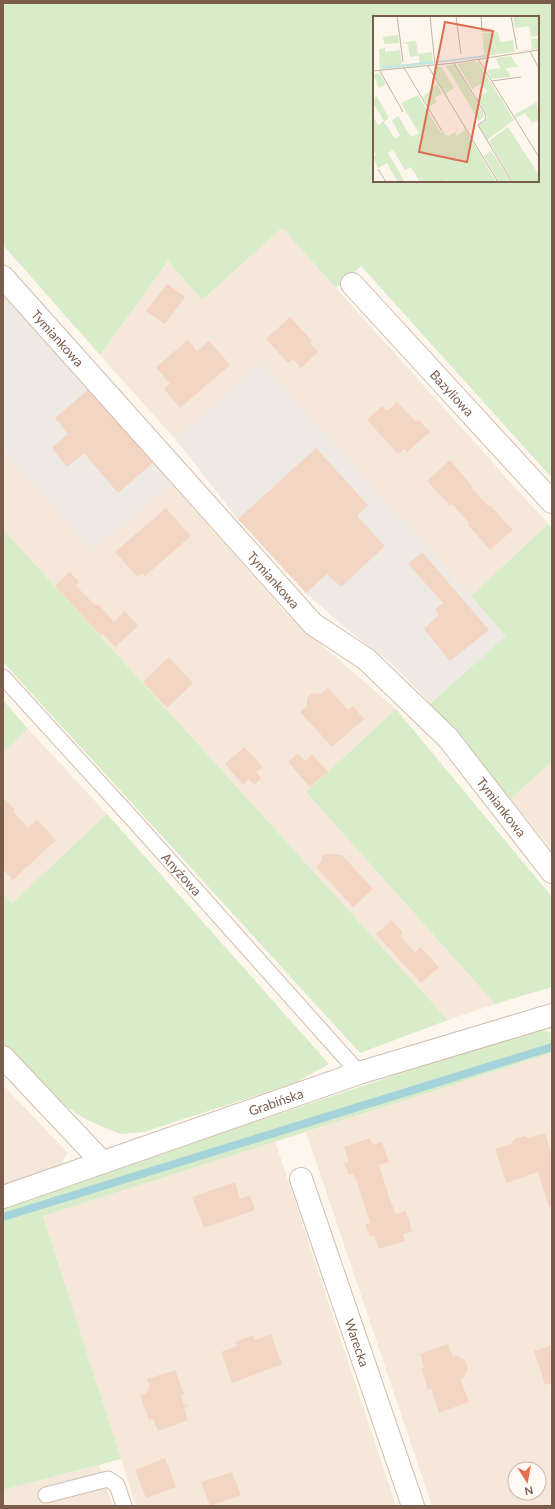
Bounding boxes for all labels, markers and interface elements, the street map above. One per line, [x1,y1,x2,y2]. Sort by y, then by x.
inset map [373,16,539,182]
street label: Tymiankowa [28,306,87,370]
street label: Bazyliowa [427,366,477,420]
street label: Tymiankowa [244,548,303,612]
street label: Tymiankowa [473,774,530,840]
street label: Anyżowa [158,849,205,899]
street label: Grabińska [246,1085,305,1119]
street label: Warecka [341,1316,373,1369]
north arrow [507,1461,547,1501]
text: N [524,1484,534,1498]

